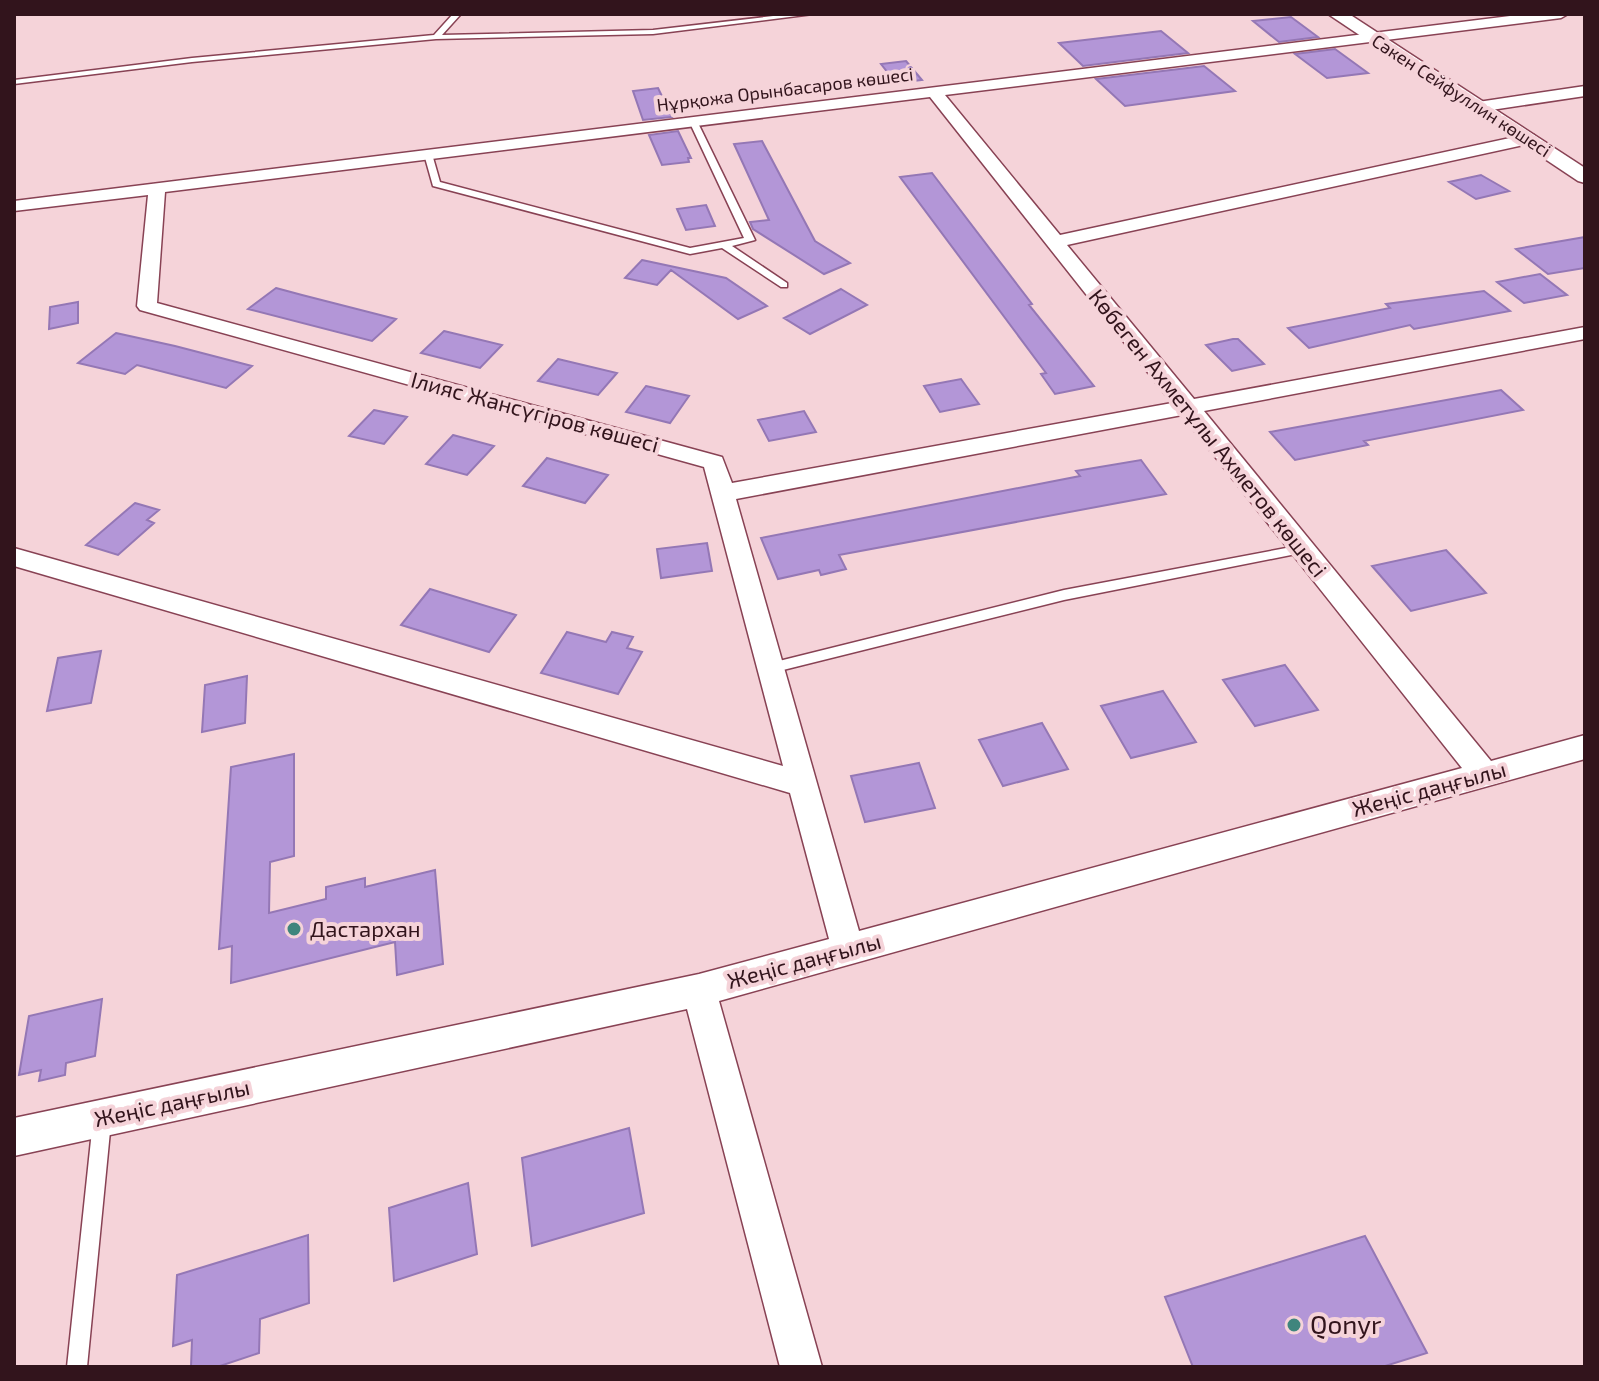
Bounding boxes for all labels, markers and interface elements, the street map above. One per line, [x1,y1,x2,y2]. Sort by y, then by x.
street label: Сәкен Сейфуллин көшесі [1368,29,1555,161]
street label: Нұрқожа Орынбасаров көшесі [655,62,915,116]
street label: Көбеген Ахметұлы Ахметов көшесі [1084,283,1333,582]
street label: Ілияс Жансүгіров көшесі [408,365,662,457]
street label: Жеңіс даңғылы [1349,755,1509,821]
place label: Дастархан [310,915,421,941]
marker: Дастархан [285,920,303,938]
street label: Жеңіс даңғылы [724,927,884,993]
street label: Жеңіс даңғылы [92,1073,252,1131]
place label: Qonyr [1310,1308,1381,1339]
marker: Qonyr [1285,1316,1303,1334]

